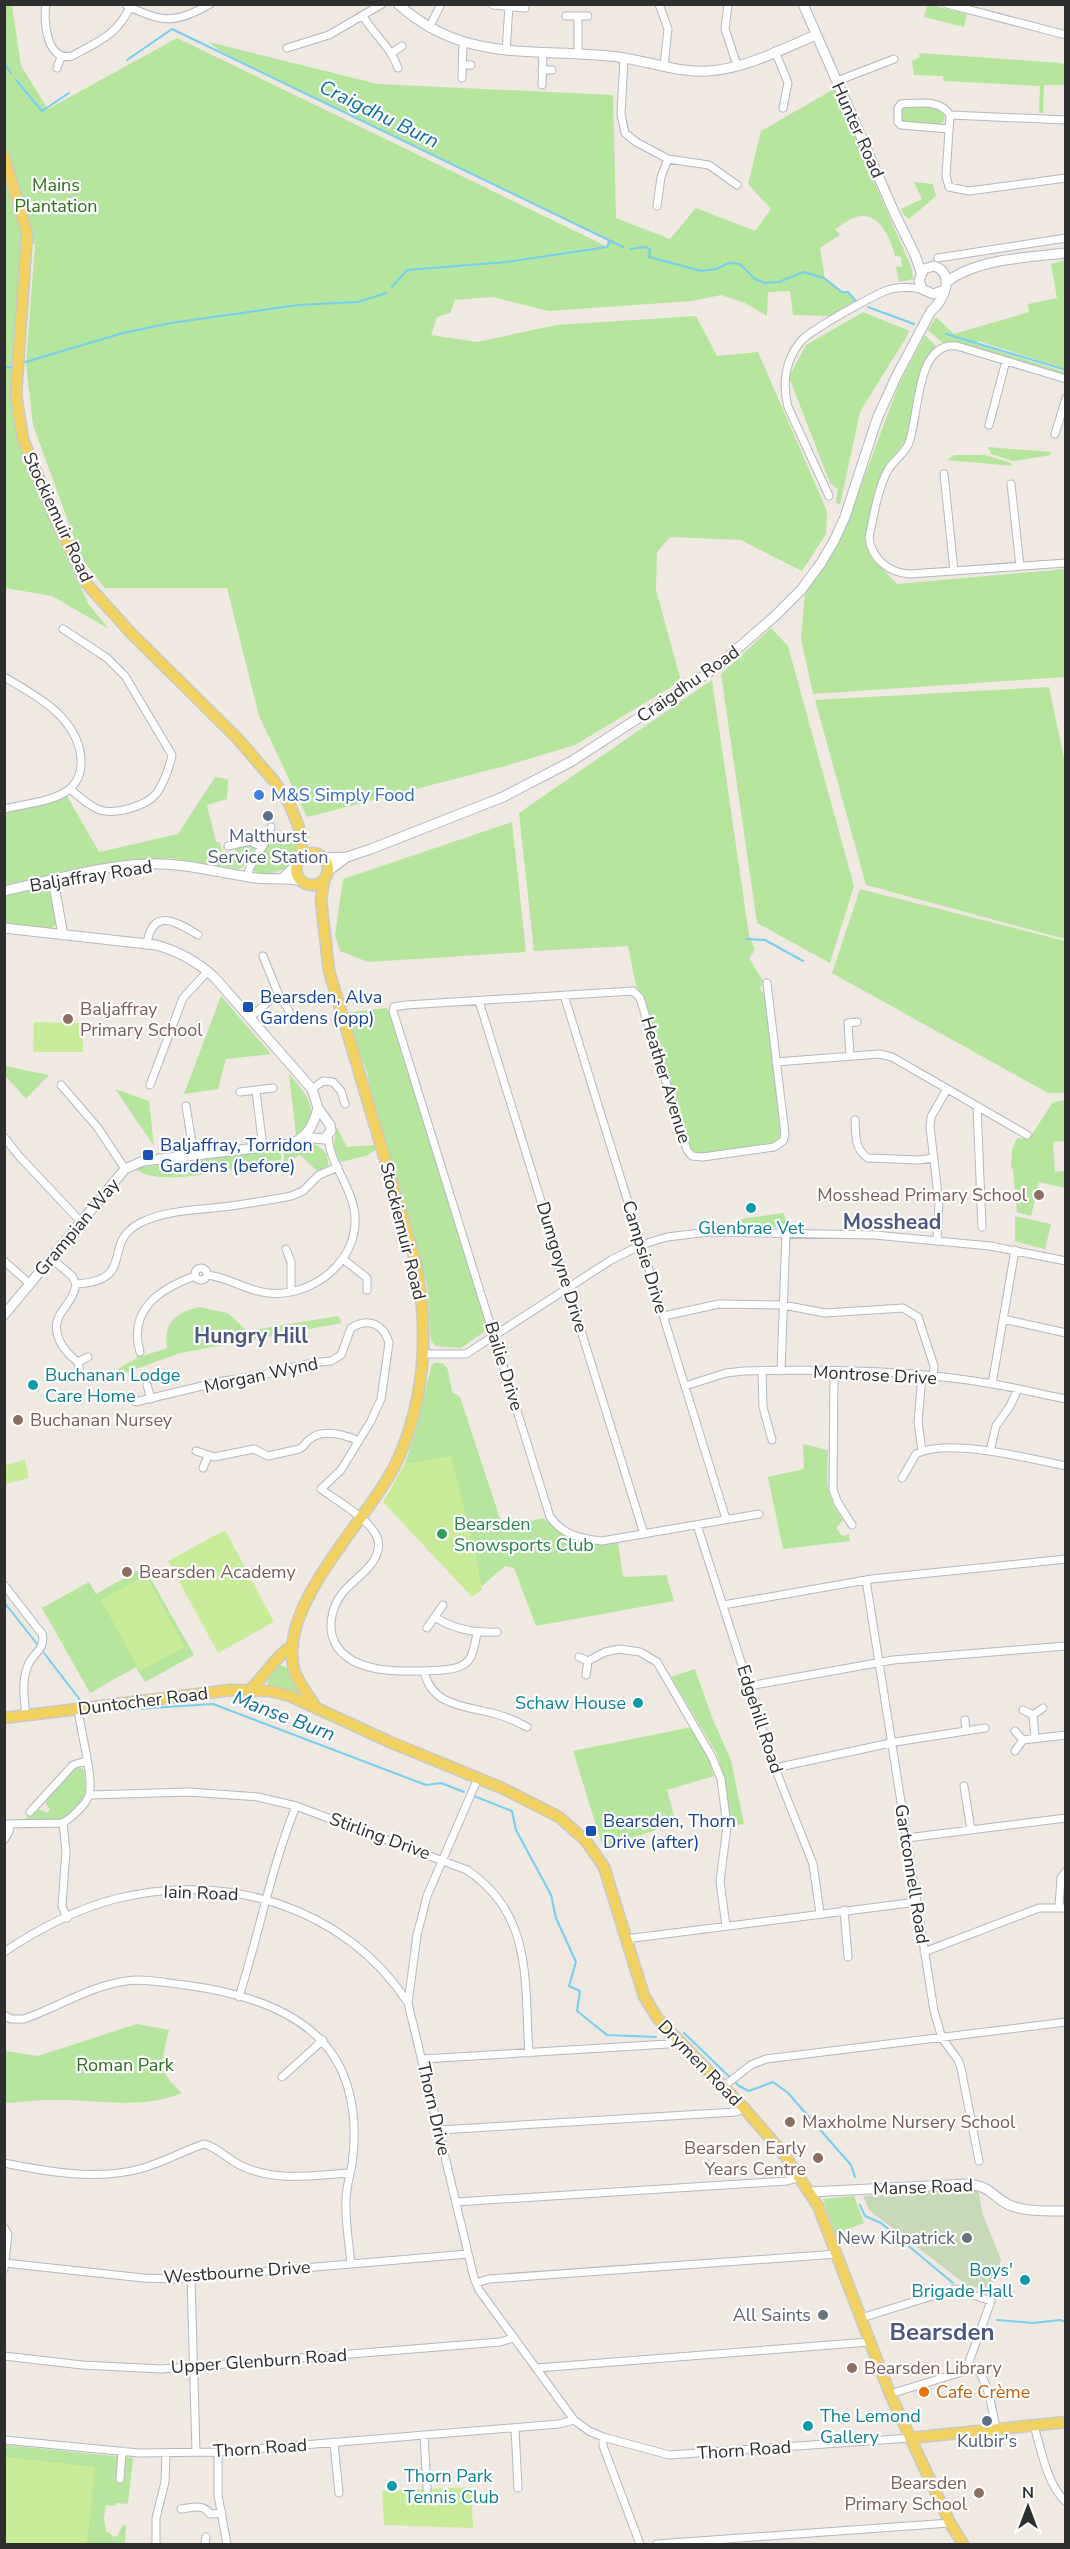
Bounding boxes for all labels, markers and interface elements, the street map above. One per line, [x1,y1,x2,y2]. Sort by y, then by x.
water label: Craigdhu Burn [315,73,443,155]
street label: Hunter Road [826,78,890,182]
park label: Mains Plantation [14,173,98,218]
street label: Stockiemuir Road [17,448,99,586]
street label: Craigdhu Road [632,640,744,728]
place label: M&S Simply Food [271,783,415,807]
marker: M&S Simply Food [252,788,266,802]
marker: Malthurst Service Station [261,809,275,823]
place label: Malthurst Service Station [207,824,329,869]
street label: Baljaffray Road [28,854,154,898]
place label: Bearsden, Alva Gardens (opp) [260,985,382,1030]
place label: Baljaffray Primary School [80,997,203,1042]
marker: Bearsden, Alva Gardens (opp) [241,1000,255,1014]
marker: Baljaffray Primary School [61,1012,75,1026]
street label: Heather Avenue [635,1014,697,1146]
place label: Baljaffray, Torridon Gardens (before) [160,1133,313,1178]
marker: Baljaffray, Torridon Gardens (before) [141,1148,155,1162]
street label: Stockiemuir Road [374,1160,432,1302]
street label: Grampian Way [29,1172,126,1281]
place label: Mosshead Primary School [817,1183,1028,1207]
marker: Mosshead Primary School [1032,1188,1046,1202]
street label: Campsie Drive [616,1198,674,1316]
street label: Dumgoyne Drive [531,1199,593,1335]
marker: Glenbrae Vet [744,1201,758,1215]
district label: Mosshead [843,1208,941,1236]
place label: Glenbrae Vet [698,1216,805,1240]
street label: Bailie Drive [479,1318,529,1414]
district label: Hungry Hill [194,1322,308,1350]
street label: Morgan Wynd [202,1351,320,1399]
street label: Montrose Drive [813,1360,937,1390]
place label: Buchanan Lodge Care Home [45,1363,180,1408]
marker: Buchanan Lodge Care Home [26,1378,40,1392]
place label: Buchanan Nursey [30,1408,173,1432]
marker: Buchanan Nursey [11,1413,25,1427]
place label: Bearsden Snowsports Club [454,1512,594,1557]
marker: Bearsden Snowsports Club [435,1527,449,1541]
place label: Bearsden Academy [139,1560,296,1584]
marker: Bearsden Academy [120,1565,134,1579]
street label: Edgehill Road [731,1662,789,1776]
street label: Duntocher Road [77,1681,209,1721]
water label: Manse Burn [229,1684,339,1748]
place label: Schaw House [515,1691,626,1715]
marker: Schaw House [631,1696,645,1710]
street label: Gartconnell Road [889,1802,935,1946]
street label: Stirling Drive [326,1807,434,1865]
place label: Bearsden, Thorn Drive (after) [603,1809,736,1854]
marker: Bearsden, Thorn Drive (after) [584,1824,598,1838]
street label: Iain Road [163,1880,239,1906]
street label: Drymen Road [653,2015,747,2111]
park label: Roman Park [76,2053,175,2077]
street label: Thorn Drive [412,2060,456,2158]
place label: Maxholme Nursery School [802,2110,1016,2134]
marker: Maxholme Nursery School [783,2115,797,2129]
place label: Bearsden Early Years Centre [684,2136,807,2181]
marker: Bearsden Early Years Centre [811,2151,825,2165]
street label: Manse Road [873,2173,973,2201]
place label: New Kilpatrick [837,2226,956,2250]
marker: New Kilpatrick [960,2231,974,2245]
street label: Westbourne Drive [163,2255,311,2289]
place label: Boys' Brigade Hall [912,2258,1014,2303]
marker: Boys' Brigade Hall [1018,2273,1032,2287]
place label: All Saints [733,2303,811,2327]
marker: All Saints [816,2308,830,2322]
district label: Bearsden [889,2316,995,2348]
street label: Upper Glenburn Road [170,2343,348,2379]
place label: Bearsden Library [864,2356,1003,2380]
marker: Bearsden Library [845,2361,859,2375]
place label: Cafe Crème [936,2380,1030,2404]
marker: Cafe Crème [917,2385,931,2399]
place label: The Lemond Gallery [820,2404,921,2449]
marker: Kulbir's [980,2414,994,2428]
marker: The Lemond Gallery [801,2419,815,2433]
place label: Kulbir's [957,2429,1017,2453]
street label: Thorn Road [212,2433,308,2463]
street label: Thorn Road [696,2435,792,2465]
place label: Thorn Park Tennis Club [404,2464,499,2509]
place label: Bearsden Primary School [844,2471,968,2516]
north arrow [998,2477,1058,2537]
marker: Thorn Park Tennis Club [385,2479,399,2493]
text: N [1022,2482,1034,2504]
marker: Bearsden Primary School [972,2486,986,2500]

